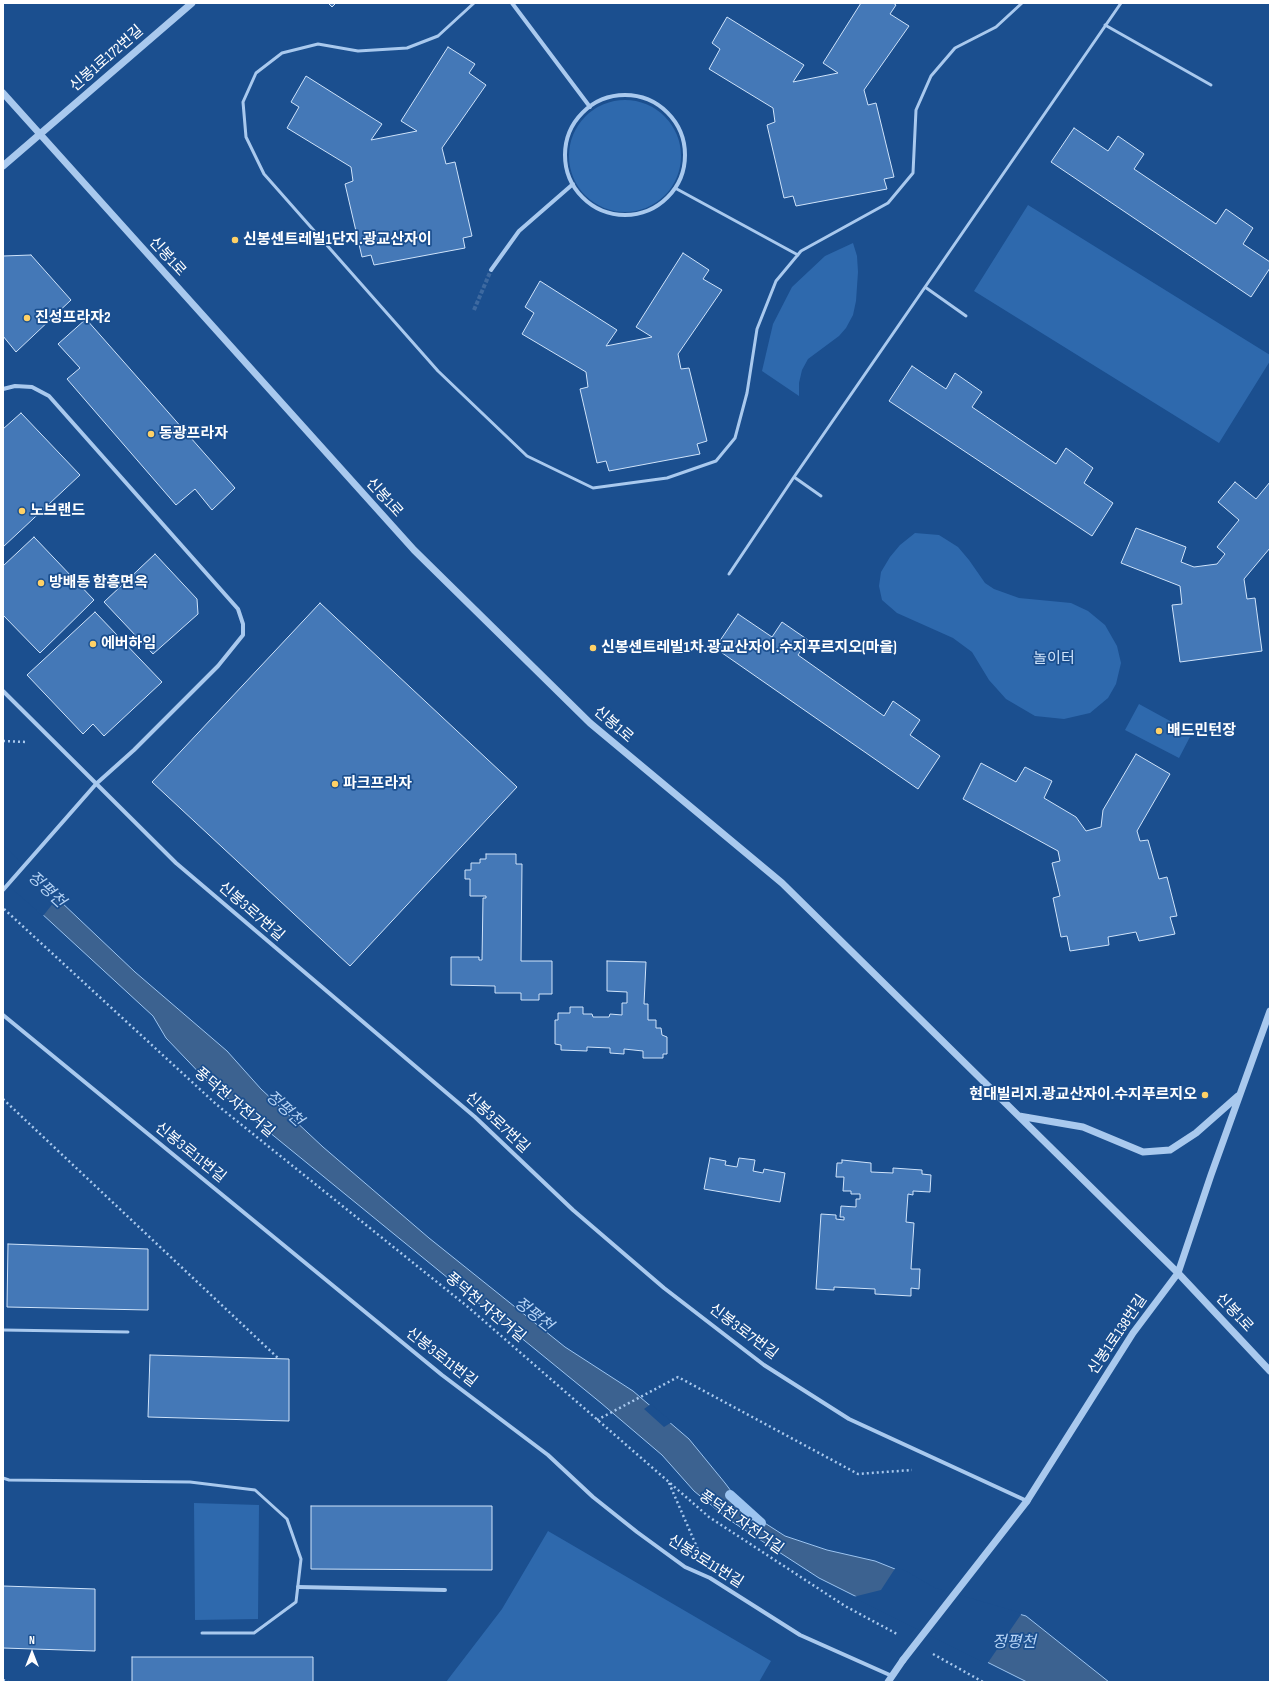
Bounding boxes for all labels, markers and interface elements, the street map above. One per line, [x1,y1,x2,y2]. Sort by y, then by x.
street label: 신봉1로172번길 [67,22,147,96]
place label: 신봉센트레빌1단지.광교산자이 [243,231,432,249]
street label: 신봉1로 [145,234,189,280]
marker: 신봉센트레빌1단지.광교산자이 [230,235,240,245]
place label: 진성프라자2 [35,309,111,327]
marker: 진성프라자2 [22,313,32,323]
place label: 동광프라자 [159,425,228,443]
marker: 동광프라자 [146,429,156,439]
street label: 신봉1로 [362,475,406,521]
place label: 노브랜드 [30,502,85,520]
marker: 노브랜드 [17,506,27,516]
place label: 방배동 함흥면옥 [49,574,148,592]
marker: 방배동 함흥면옥 [36,578,46,588]
place label: 에버하임 [101,635,156,653]
marker: 에버하임 [88,639,98,649]
place label: 신봉센트레빌1차.광교산자이.수지푸르지오(마을) [601,639,897,657]
marker: 신봉센트레빌1차.광교산자이.수지푸르지오(마을) [588,643,598,653]
park label: 놀이터 [1033,650,1075,668]
street label: 신봉1로 [589,703,637,747]
place label: 배드민턴장 [1167,722,1236,740]
marker: 배드민턴장 [1154,726,1164,736]
place label: 파크프라자 [343,775,412,793]
marker: 파크프라자 [330,779,340,789]
water label: 정평천 [23,868,69,912]
street label: 신봉3로7번길 [214,879,288,945]
street label: 풍덕천 자전거길 [190,1064,278,1142]
place label: 현대빌리지.광교산자이.수지푸르지오 [969,1086,1197,1104]
water label: 정평천 [261,1087,307,1131]
street label: 신봉3로7번길 [461,1089,533,1157]
marker: 현대빌리지.광교산자이.수지푸르지오 [1200,1090,1210,1100]
street label: 신봉3로11번길 [151,1119,229,1187]
street label: 풍덕천 자전거길 [441,1269,529,1347]
street label: 신봉1로 [1212,1290,1256,1336]
street label: 신봉1로138번길 [1085,1292,1151,1378]
water label: 정평천 [510,1294,556,1336]
street label: 신봉3로7번길 [705,1300,781,1364]
street label: 신봉3로11번길 [402,1325,480,1391]
street label: 풍덕천 자전거길 [695,1487,787,1559]
street label: 신봉3로11번길 [664,1532,746,1592]
north arrow [12,1633,52,1673]
water label: 정평천 [992,1633,1036,1653]
text: N [29,1634,35,1647]

